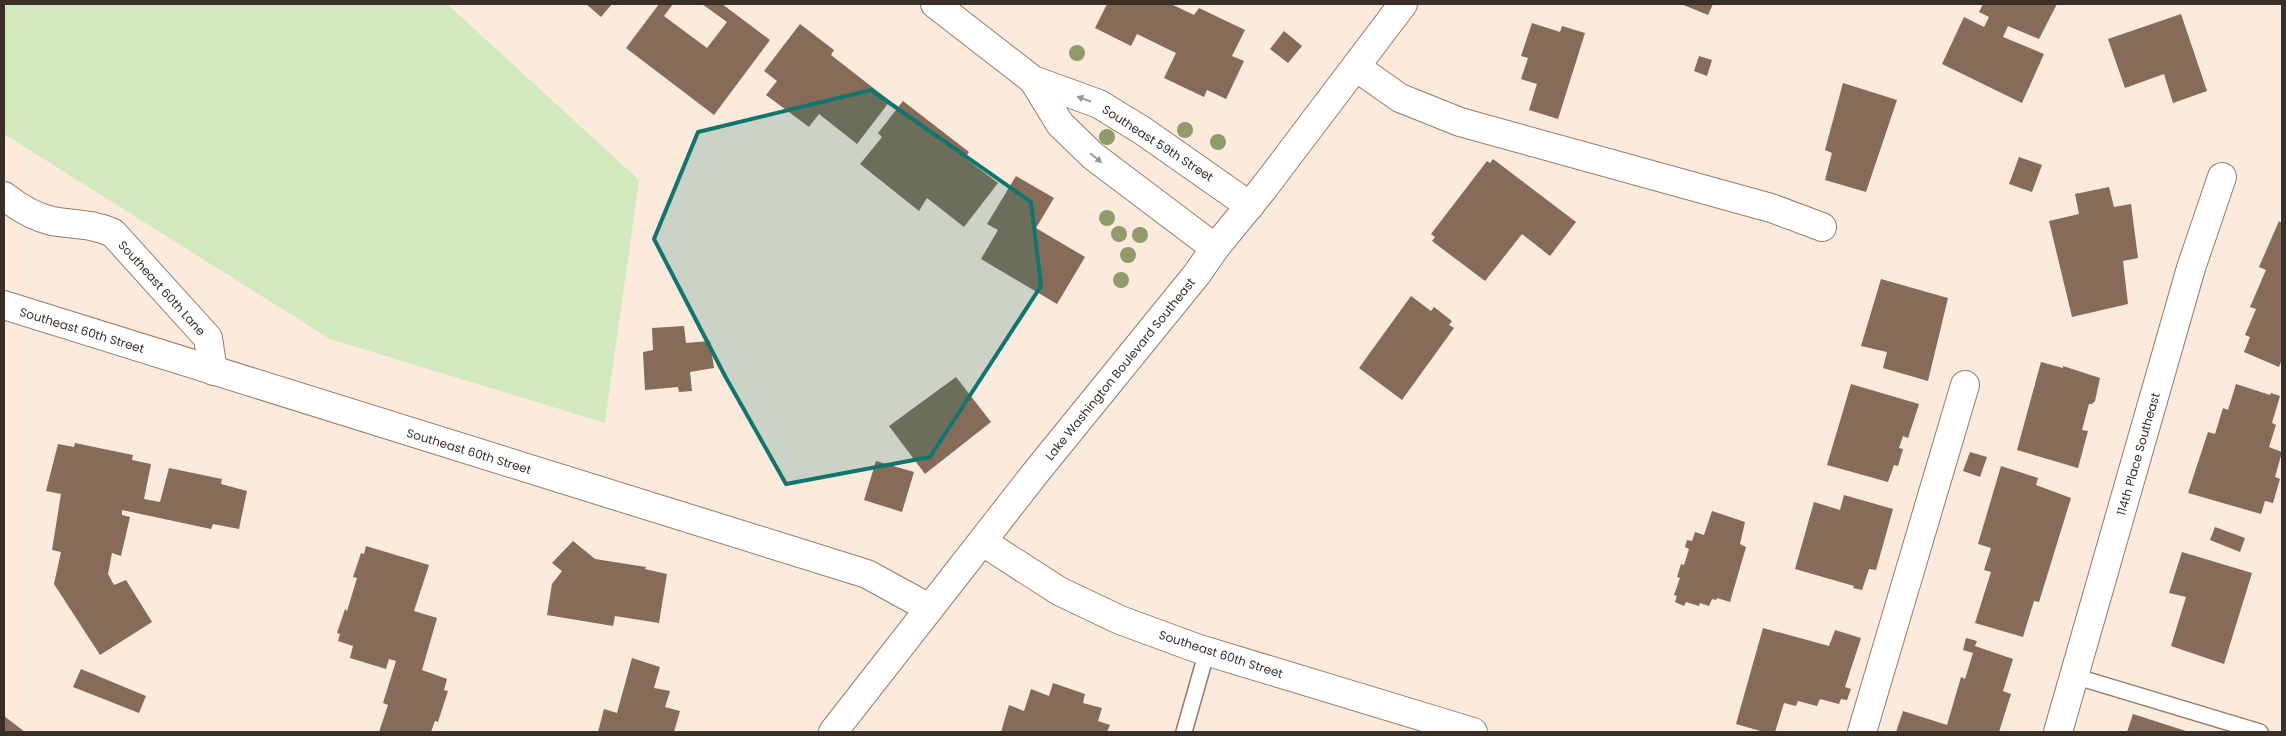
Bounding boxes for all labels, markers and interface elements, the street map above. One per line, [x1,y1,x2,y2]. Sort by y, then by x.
one-way arrow [1076,95,1091,103]
street label: Southeast 59th Street [1099,101,1217,185]
one-way arrow [1090,153,1103,164]
street label: Southeast 60th Lane [115,237,209,339]
street label: Lake Washington Boulevard Southeast [1041,274,1199,464]
street label: Southeast 60th Street [18,303,146,357]
street label: 114th Place Southeast [2112,391,2164,517]
street label: Southeast 60th Street [405,424,533,478]
street label: Southeast 60th Street [1157,626,1285,682]

